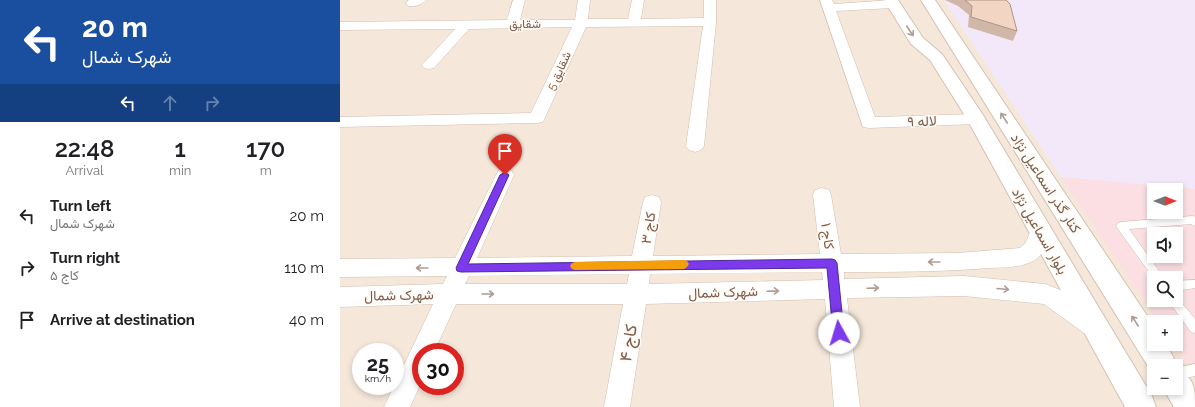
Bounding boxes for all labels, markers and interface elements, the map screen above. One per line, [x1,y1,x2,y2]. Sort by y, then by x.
text: 20 m [82,11,148,44]
icon: left [16,16,68,68]
street label: شقايق [509,17,541,32]
one-way arrow [906,25,914,36]
text: شهرک شمال [82,46,172,67]
street label: شقايق 5 [544,49,575,93]
icon: left [117,92,139,114]
icon: ahead [159,92,181,114]
icon: right [201,92,223,114]
street label: لاله ۹ [907,112,937,130]
one-way arrow [1000,113,1008,124]
street label: کنار گذر اسماعیل نژاد [1007,130,1084,236]
text: 22:48 [55,134,114,163]
text: 1 [175,134,186,163]
text: 170 [246,134,285,163]
pin [488,134,522,175]
icon: arrive [494,140,516,162]
text: Arrival [65,163,104,178]
text: min [169,163,191,178]
text: m [260,163,272,178]
north arrow [1147,183,1183,219]
map controls [1147,183,1183,395]
street label: بلوار اسماعیل نژاد [1008,185,1071,278]
text: Turn left [50,197,111,215]
icon: left [16,205,38,227]
text: 20 m [289,207,324,225]
street label: کاج ۳ [638,211,661,246]
text: شهرک شمال [50,216,115,231]
street label: کاج ۱ [815,222,838,251]
button: sound [1147,227,1183,263]
text: Turn right [50,249,120,267]
icon: right [16,257,38,279]
one-way arrow [928,258,941,266]
text: 110 m [284,259,324,277]
one-way arrow [416,264,429,272]
text: کاج ۵ [50,268,79,283]
button: search [1147,271,1183,307]
street label: شهرک شمال [688,283,758,303]
one-way arrow [866,284,879,292]
one-way arrow [996,285,1009,293]
street label: شهرک شمال [364,286,434,306]
one-way arrow [766,287,779,295]
one-way arrow [481,290,494,298]
icon: arrive [16,309,38,331]
text: Arrive at destination [50,311,195,329]
text: 40 m [289,311,324,329]
position arrow [818,312,860,354]
button: + [1147,315,1183,351]
one-way arrow [1131,316,1140,327]
street label: کاج ۴ [615,322,643,364]
speed limit sign: 30 [412,343,464,395]
text: 25 [367,352,389,376]
button: − [1147,359,1183,395]
text: km/h [365,373,391,384]

